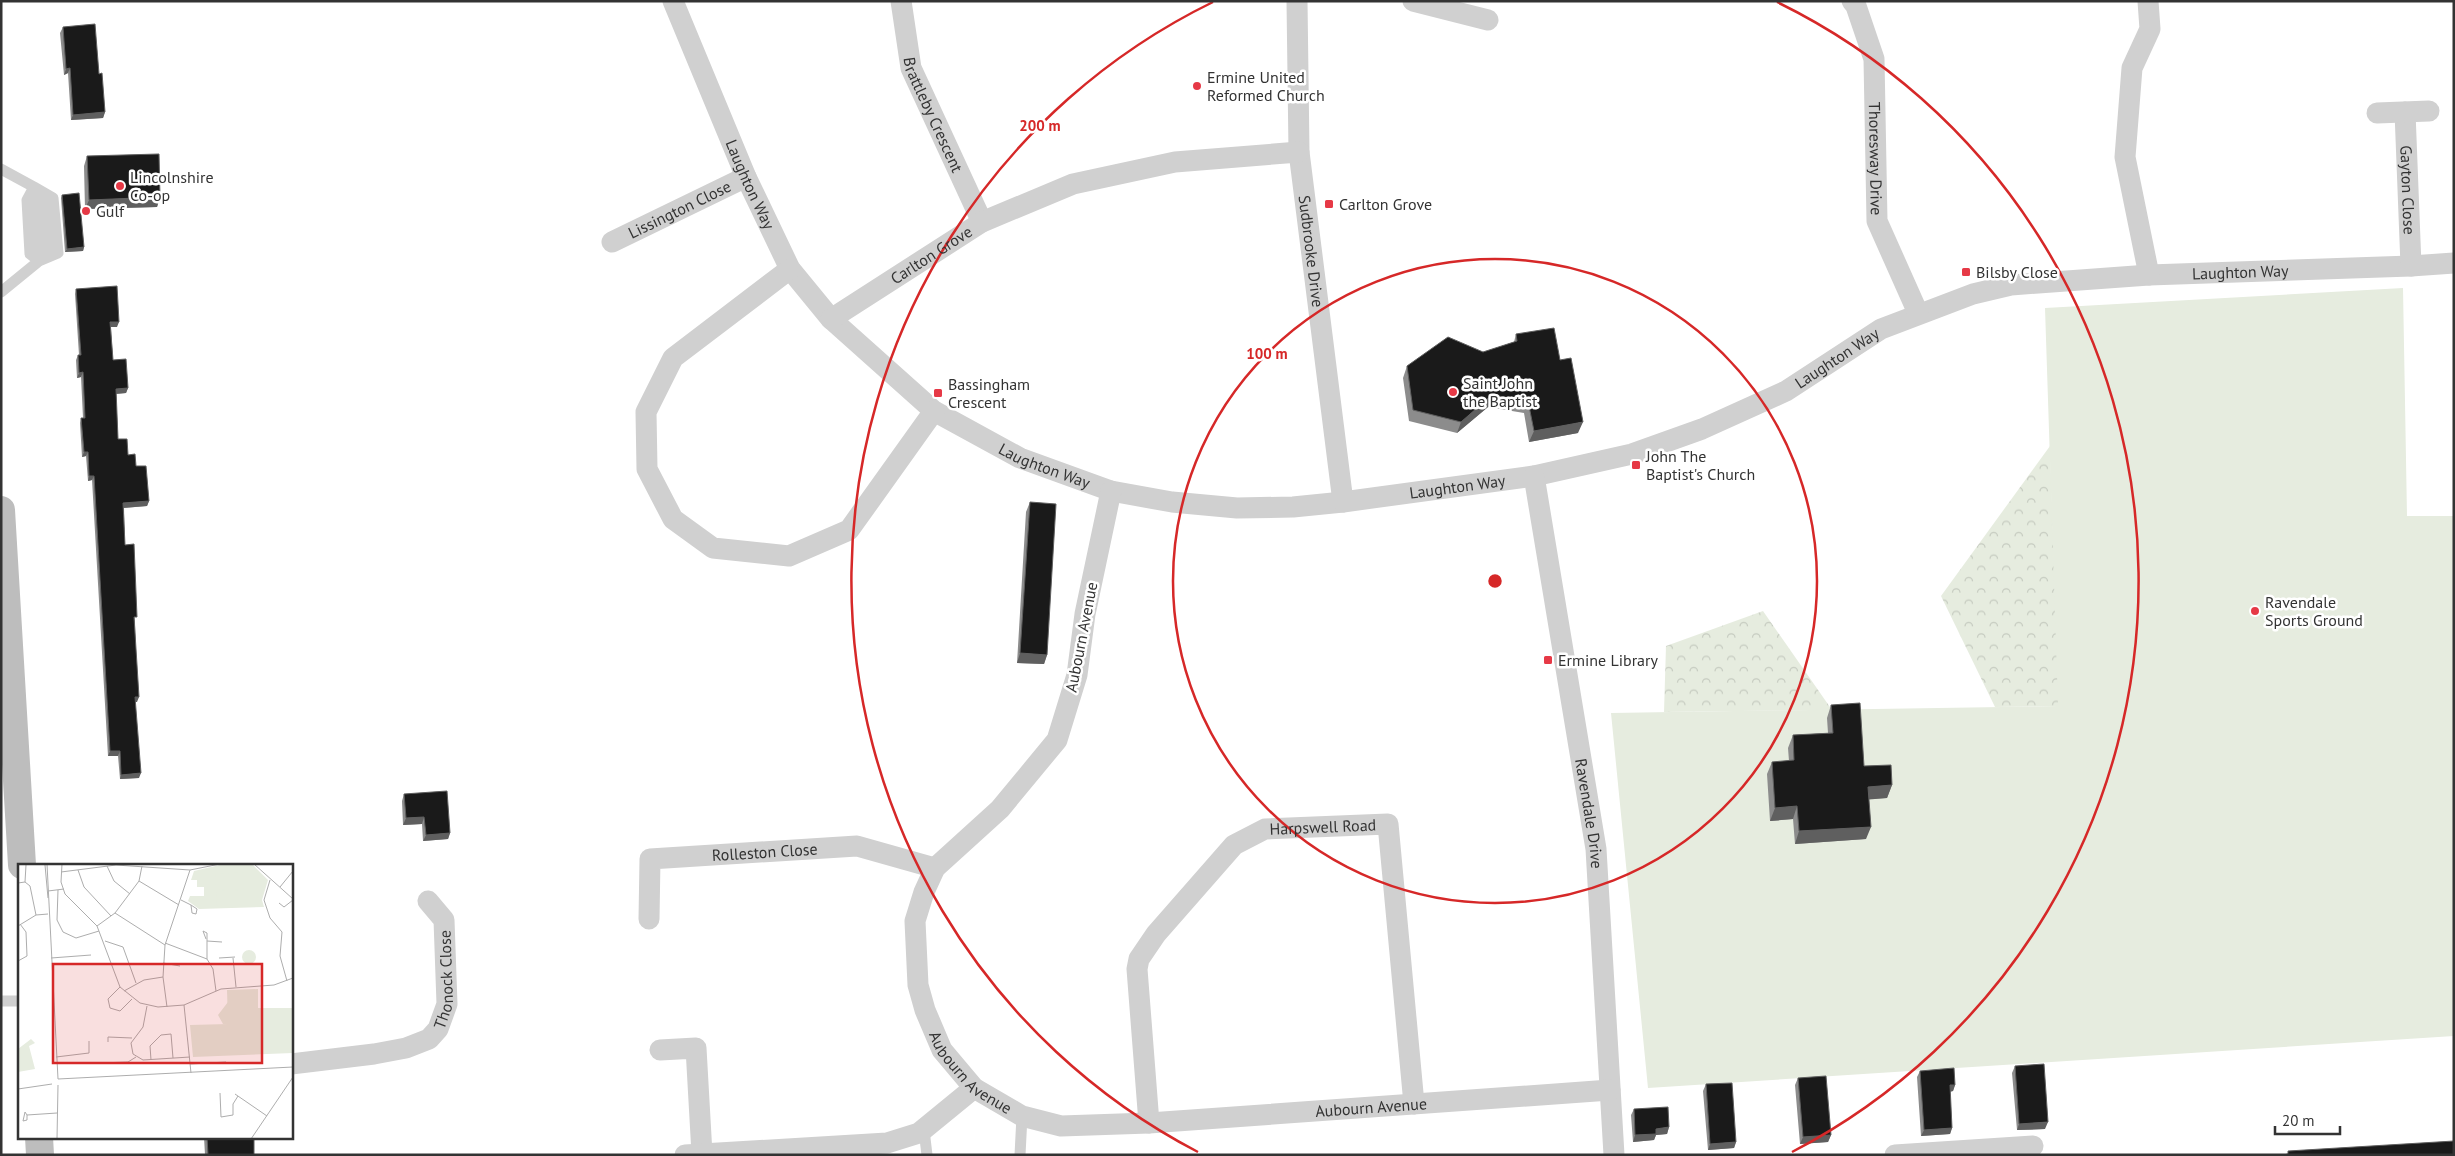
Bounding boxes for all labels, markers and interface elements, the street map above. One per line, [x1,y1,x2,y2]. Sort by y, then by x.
street label: Brattleby Crescent [899,56,968,176]
place label: Ermine United Reformed Church [1207,67,1325,105]
marker: Ermine United Reformed Church [1191,80,1203,92]
street label: Thoresway Drive [1865,102,1887,215]
text: 200 m [1019,116,1061,135]
street label: Laughton Way [722,136,780,233]
street label: Gayton Close [2396,145,2420,235]
place label: Lincolnshire Co-op [130,167,214,205]
street label: Lissington Close [625,176,734,243]
marker: Lincolnshire Co-op [114,180,126,192]
street label: Sudbrooke Drive [1295,194,1328,308]
place label: Carlton Grove [1339,194,1432,214]
marker: Carlton Grove [1323,198,1335,210]
place label: Gulf [96,201,125,221]
marker: Gulf [80,205,92,217]
street label: Carlton Grove [887,221,976,288]
street label: Laughton Way [2192,260,2289,284]
place label: Bilsby Close [1976,262,2058,282]
marker: Bilsby Close [1960,266,1972,278]
street label: Laughton Way [1791,323,1883,393]
text: 100 m [1246,344,1288,363]
place label: Saint John the Baptist [1463,373,1538,411]
place label: Bassingham Crescent [948,374,1030,412]
marker: Saint John the Baptist [1447,386,1459,398]
marker: Bassingham Crescent [932,387,944,399]
street label: Laughton Way [995,438,1093,493]
place label: John The Baptist's Church [1645,446,1755,484]
marker: John The Baptist's Church [1630,459,1642,471]
street label: Laughton Way [1408,470,1507,503]
centre of rings [1486,572,1504,590]
street label: Aubourn Avenue [1061,580,1101,694]
place label: Ravendale Sports Ground [2265,592,2363,630]
marker: Ravendale Sports Ground [2249,605,2261,617]
place label: Ermine Library [1558,650,1658,670]
marker: Ermine Library [1542,654,1554,666]
street label: Ravendale Drive [1571,757,1607,869]
street label: Harpswell Road [1269,814,1377,839]
street label: Rolleston Close [711,838,818,865]
inset map [18,864,292,1138]
street label: Thonock Close [429,930,457,1032]
street label: Aubourn Avenue [925,1028,1016,1118]
street label: Aubourn Avenue [1315,1093,1428,1121]
scale bar [2275,1104,2340,1136]
text: 20 m [2282,1111,2315,1130]

